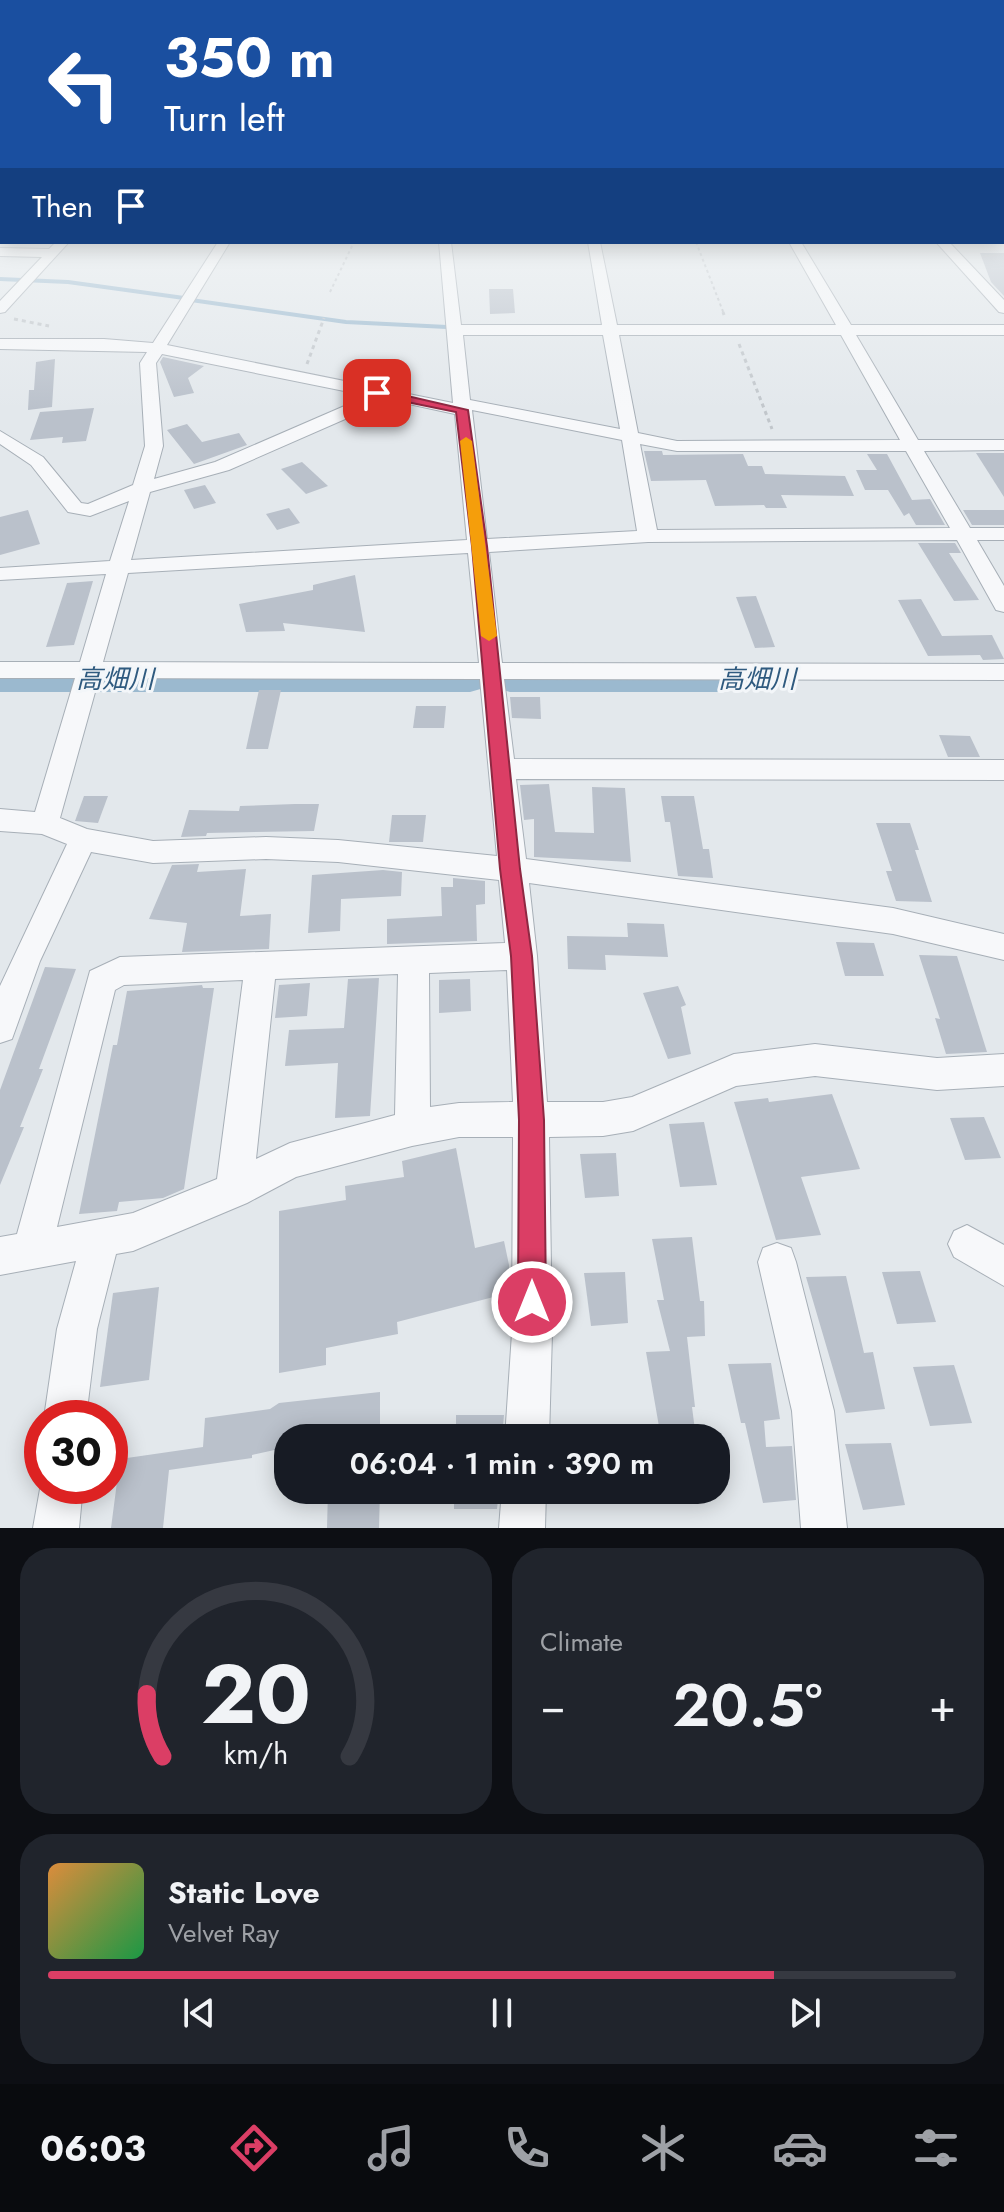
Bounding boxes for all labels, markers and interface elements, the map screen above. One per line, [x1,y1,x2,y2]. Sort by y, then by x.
text: 350 m [164,17,335,98]
icon: left [32,32,136,136]
text: Turn left [164,92,285,144]
icon: arrive [109,184,153,228]
text: Then [32,185,93,228]
pin [343,359,411,427]
icon: arrive [355,371,399,415]
water label: 高畑川 [76,660,157,698]
water label: 高畑川 [718,660,799,698]
position arrow [490,1260,574,1344]
speed limit sign: 30 [24,1400,128,1504]
text: 06:04 · 1 min · 390 m [350,1442,654,1485]
text: Climate [540,1623,623,1661]
text: 20 [201,1634,311,1754]
text: 20.5° [673,1662,822,1749]
text: − [540,1674,566,1738]
text: + [929,1674,956,1738]
text: km/h [224,1733,288,1775]
text: Static Love [168,1871,320,1914]
text: Velvet Ray [168,1914,279,1952]
icon: previous [177,1991,221,2035]
icon: pause [480,1991,524,2035]
icon: next [783,1991,827,2035]
icon: directions [226,2120,282,2176]
icon: music [363,2120,419,2176]
icon: phone [499,2120,555,2176]
icon: climate [635,2120,691,2176]
icon: car [772,2120,828,2176]
icon: filters [908,2120,964,2176]
text: 06:03 [40,2122,146,2174]

